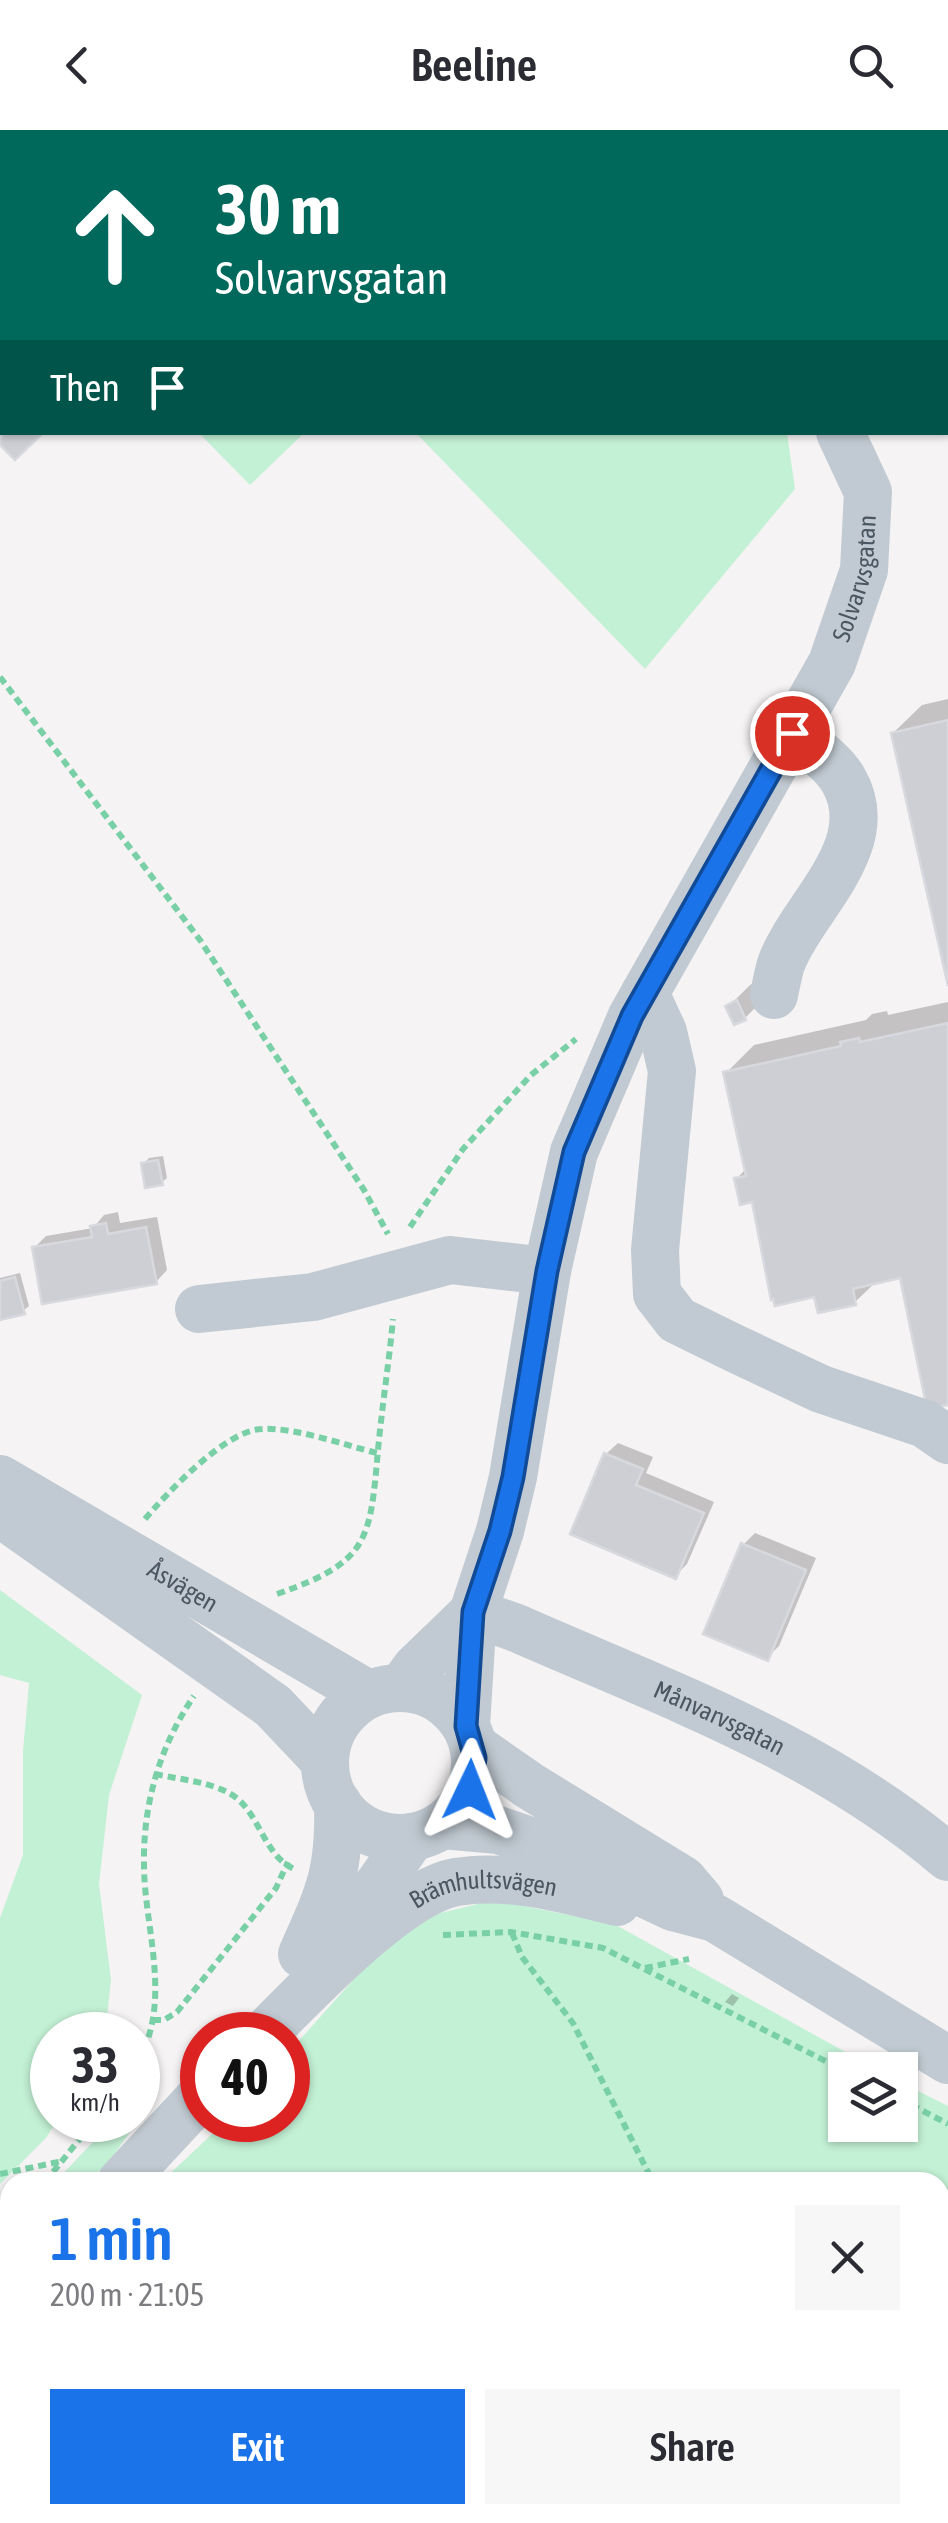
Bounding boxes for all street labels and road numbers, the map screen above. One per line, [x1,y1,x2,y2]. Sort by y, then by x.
street label: Solvarvsgatan [826,514,881,645]
street label: Åsvägen [143,1555,223,1617]
street label: Månvarvsgatan [650,1675,790,1761]
street label: Brämhultsvägen [404,1865,560,1914]

